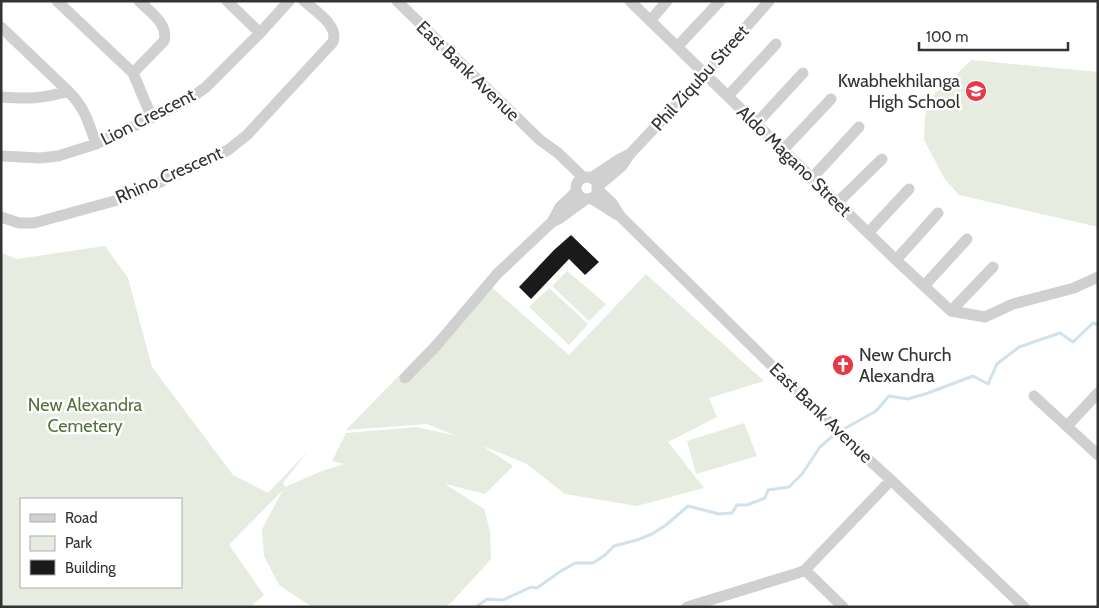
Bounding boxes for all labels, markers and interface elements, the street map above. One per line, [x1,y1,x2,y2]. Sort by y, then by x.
street label: East Bank Avenue [412,16,524,126]
scale bar [919,20,1068,52]
street label: Phil Ziqubu Street [647,21,753,135]
text: 100 m [926,28,968,46]
place label: Kwabhekhilanga High School [838,70,961,113]
school or university icon: Kwabhekhilanga High School [964,79,988,103]
street label: Lion Crescent [97,84,199,150]
street label: Aldo Magano Street [732,101,856,221]
street label: Rhino Crescent [112,142,226,208]
place label: New Church Alexandra [859,344,951,387]
church icon: New Church Alexandra [831,353,855,377]
street label: East Bank Avenue [765,358,877,468]
park label: New Alexandra Cemetery [28,394,143,437]
legend [20,498,182,588]
text: Road [65,509,98,527]
text: Park [65,534,92,552]
text: Building [65,559,116,577]

